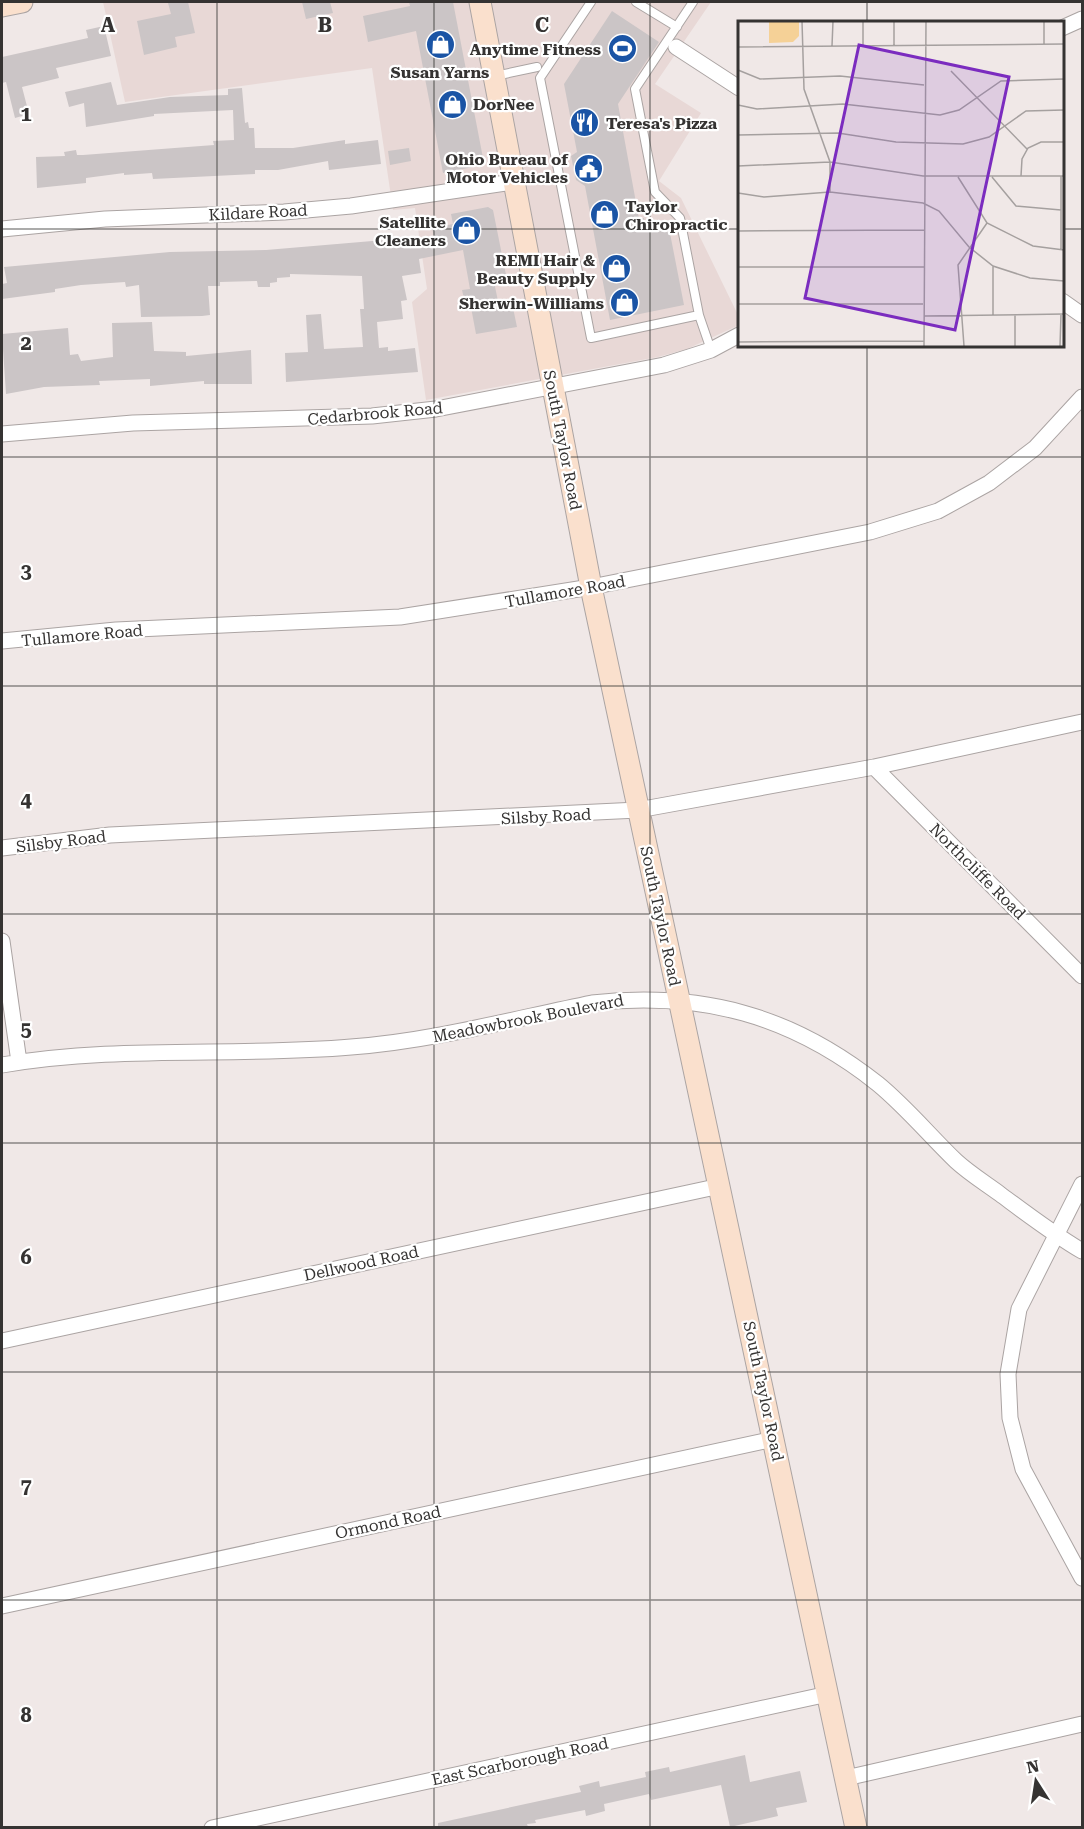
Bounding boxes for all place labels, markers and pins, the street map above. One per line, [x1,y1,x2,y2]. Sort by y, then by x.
shop icon: Susan Yarns [424,28,456,60]
sports icon: Anytime Fitness [606,33,638,65]
place label: Anytime Fitness [470,40,601,59]
place label: Susan Yarns [391,63,489,82]
shop icon: DorNee [436,88,468,120]
place label: DorNee [473,95,534,114]
restaurant icon: Teresa's Pizza [569,107,601,139]
place label: Teresa's Pizza [606,114,718,133]
place label: Ohio Bureau of Motor Vehicles [445,150,569,187]
public building icon: Ohio Bureau of Motor Vehicles [573,152,605,184]
place label: Taylor Chiropractic [625,197,727,234]
shop icon: Taylor Chiropractic [588,199,620,231]
place label: Satellite Cleaners [375,213,446,250]
shop icon: Satellite Cleaners [451,215,483,247]
place label: REMI Hair & Beauty Supply [477,251,595,288]
shop icon: REMI Hair & Beauty Supply [600,253,632,285]
shop icon: Sherwin-Williams [609,287,641,319]
place label: Sherwin-Williams [459,294,604,313]

